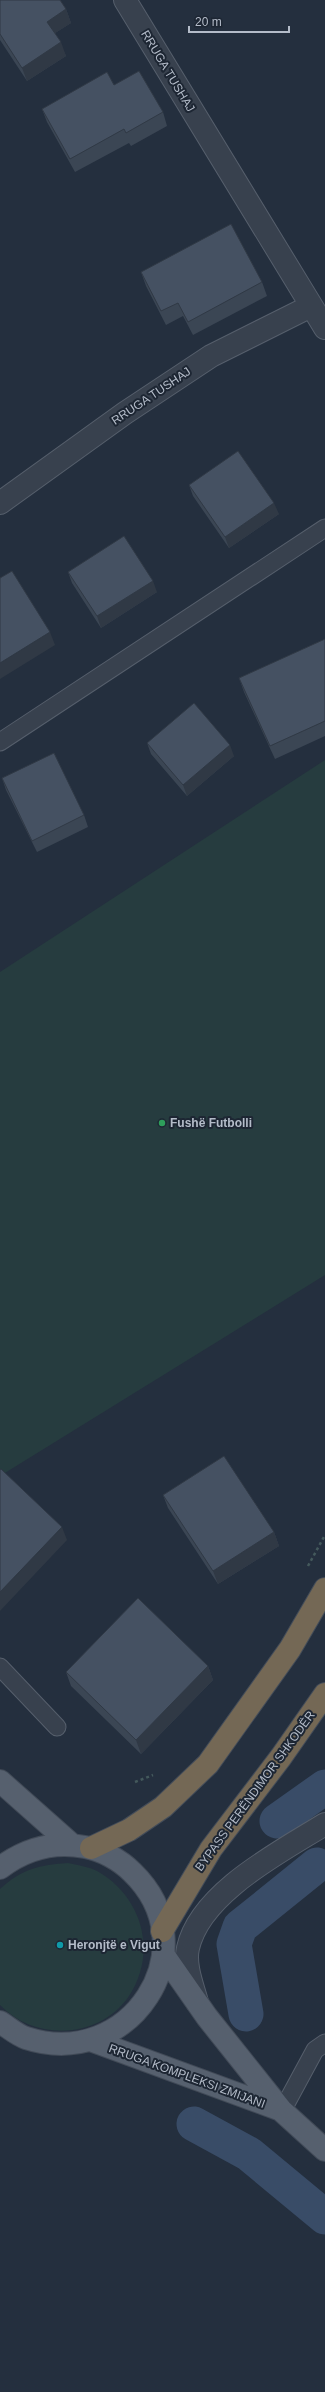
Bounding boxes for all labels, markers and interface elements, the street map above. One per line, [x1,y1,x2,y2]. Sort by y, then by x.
scale bar [189,8,289,34]
text: 20 m [195,15,222,29]
street label: RRUGA TUSHAJ [138,28,198,114]
street label: RRUGA TUSHAJ [109,364,193,428]
place label: Fushë Futbolli [170,1116,252,1130]
marker: Fushë Futbolli [157,1118,167,1128]
street label: BYPASS PERËNDIMOR SHKODËR [192,1708,318,1874]
place label: Heronjtë e Vigut [68,1938,160,1952]
marker: Heronjtë e Vigut [55,1940,65,1950]
street label: RRUGA KOMPLEKSI ZMIJANI [107,2041,267,2111]

